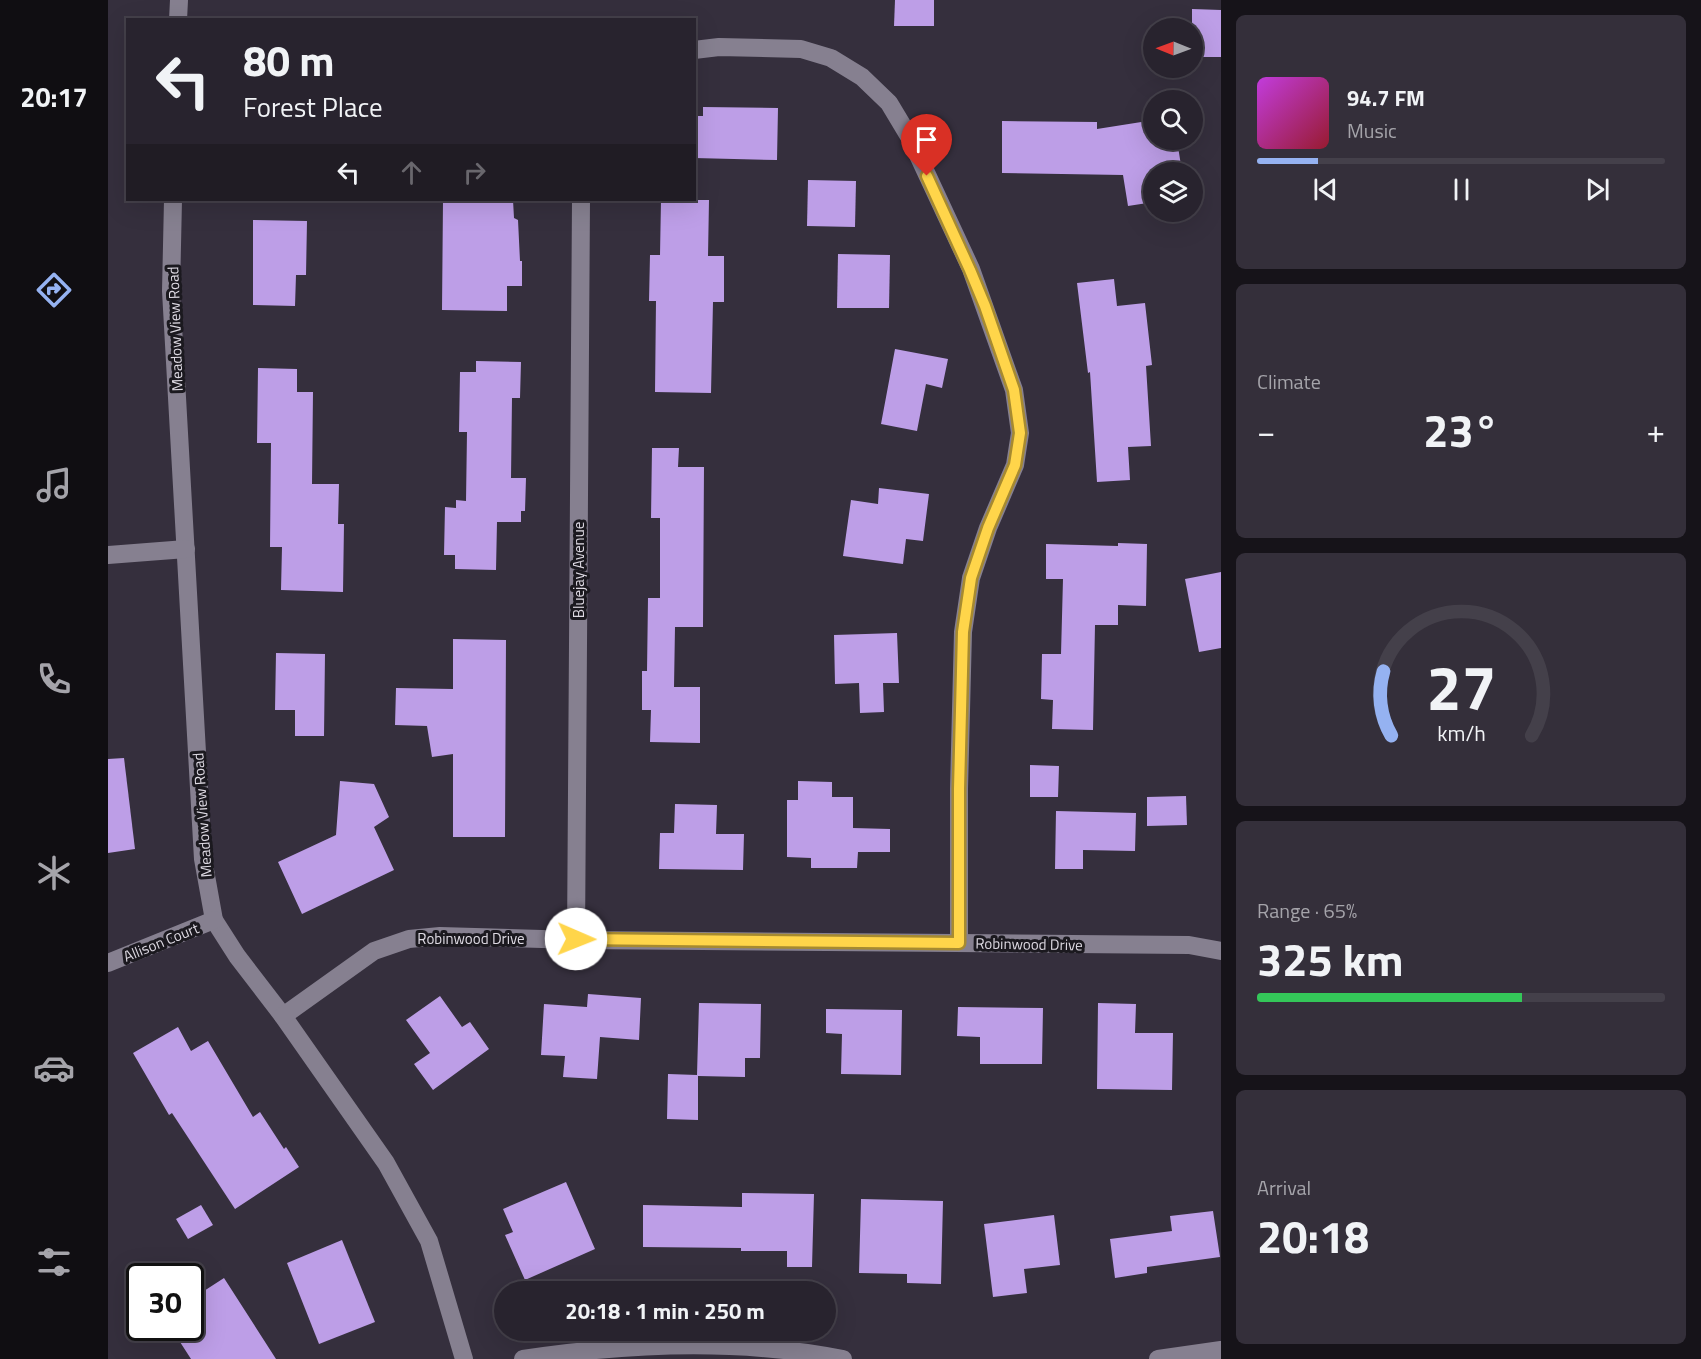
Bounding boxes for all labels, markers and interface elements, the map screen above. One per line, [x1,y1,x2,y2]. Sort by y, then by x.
north arrow [1143,18,1203,78]
map controls [1143,18,1203,222]
text: 80 m [243,28,335,92]
icon: left [144,42,222,120]
text: 20:17 [20,76,88,117]
text: 94.7 FM [1347,81,1425,115]
text: Forest Place [243,86,383,127]
button: search [1143,90,1203,150]
pin [901,114,952,176]
text: Music [1347,115,1397,146]
icon: arrive [910,123,943,156]
icon: left [332,156,365,189]
icon: ahead [395,156,428,189]
icon: right [458,156,491,189]
button: layers [1143,162,1203,222]
icon: previous [1309,173,1342,206]
icon: pause [1445,173,1478,206]
icon: next [1581,173,1614,206]
street label: Meadow View Road [161,266,189,392]
icon: directions [33,269,75,311]
text: Climate [1257,366,1321,397]
text: 23° [1423,396,1499,464]
text: − [1257,406,1275,456]
text: + [1647,406,1665,456]
icon: music [33,464,75,506]
street label: Bluejay Avenue [567,522,590,618]
text: 27 [1426,640,1496,735]
icon: phone [33,658,75,700]
text: km/h [1437,718,1485,750]
street label: Meadow View Road [186,752,218,878]
icon: climate [33,852,75,894]
text: Range · 65% [1257,895,1357,926]
position arrow [544,907,608,971]
street label: Allison Court [120,916,203,968]
text: 325 km [1257,925,1403,993]
street label: Robinwood Drive [417,927,525,950]
street label: Robinwood Drive [975,932,1083,956]
icon: car [33,1047,75,1089]
text: Arrival [1257,1172,1311,1203]
text: 20:18 [1257,1202,1369,1270]
icon: filters [33,1241,75,1283]
speed limit sign: 30 [126,1263,204,1341]
text: 20:18 · 1 min · 250 m [565,1294,765,1328]

